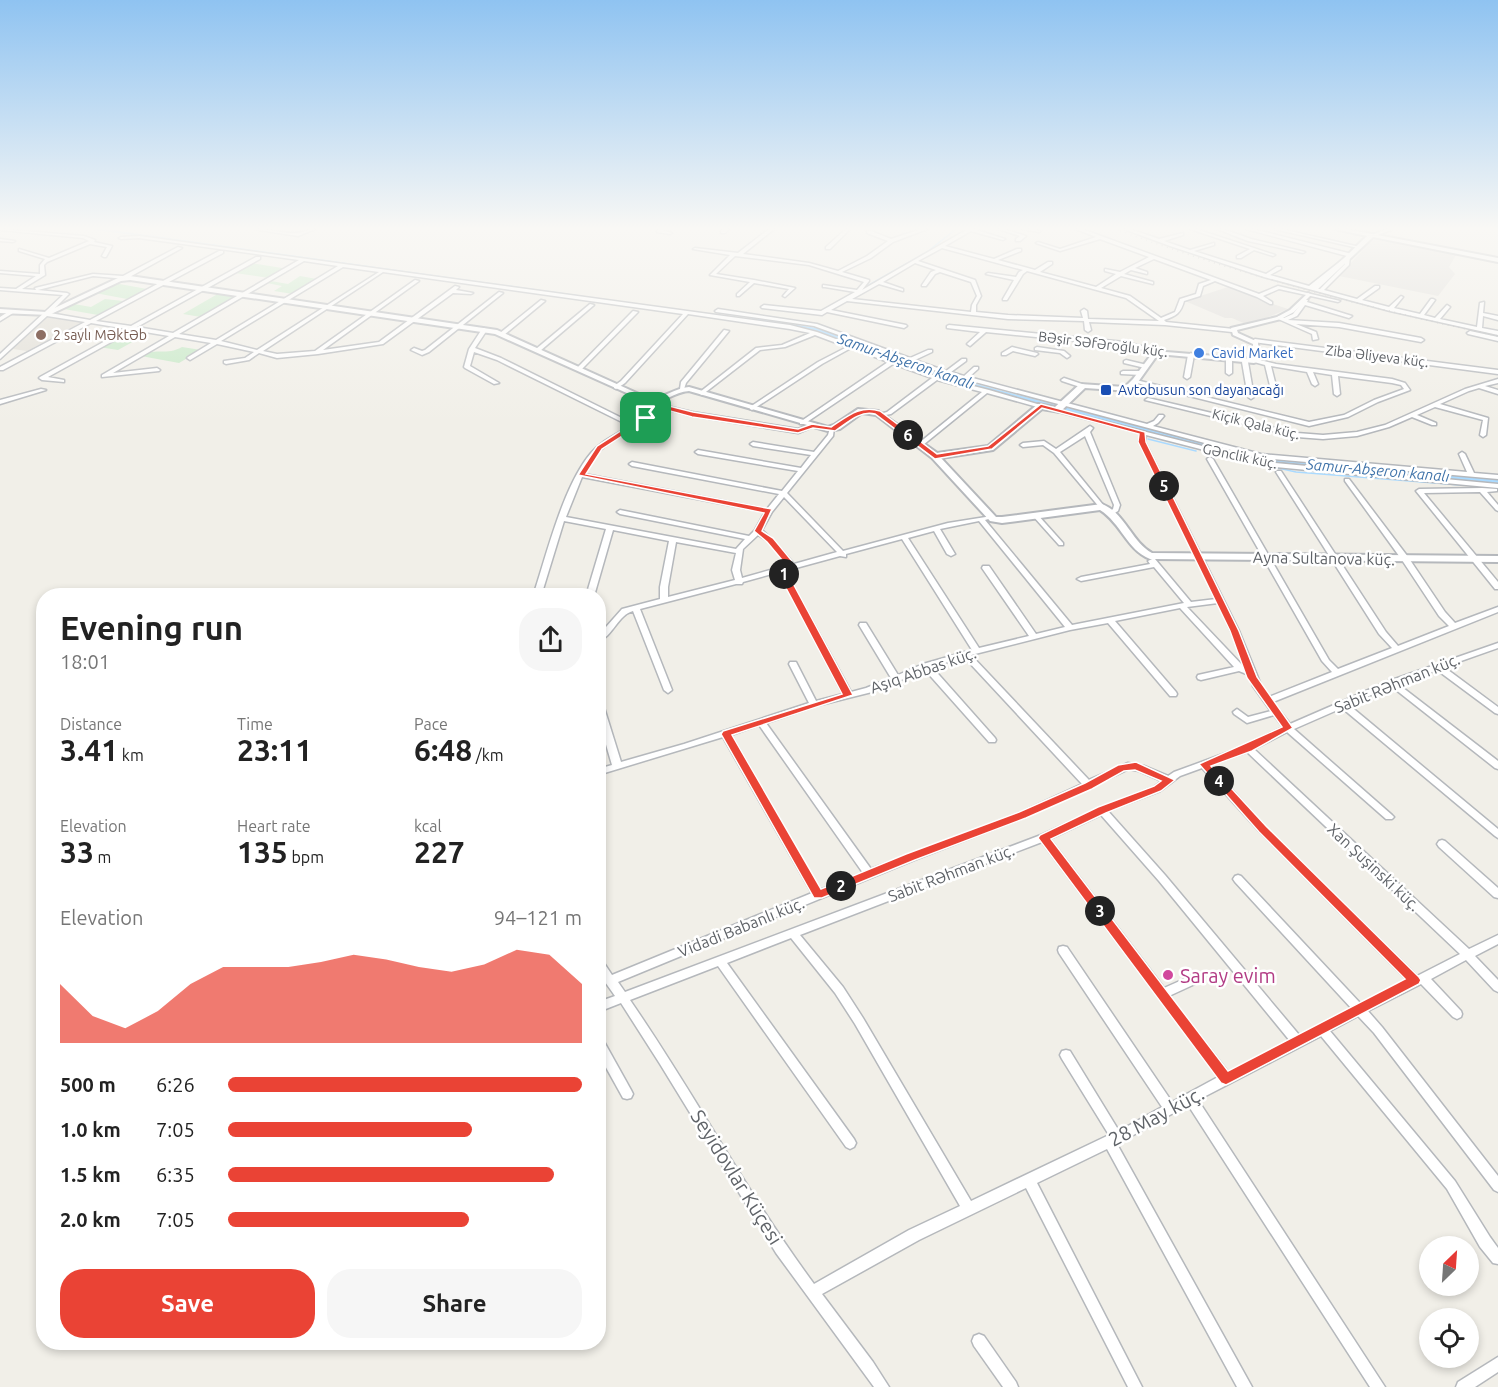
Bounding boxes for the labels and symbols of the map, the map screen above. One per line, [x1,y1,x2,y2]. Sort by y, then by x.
place label: 2 saylı Məktəb [53,327,147,343]
marker: 2 saylı Məktəb [34,328,48,342]
street label: Bəşir Səfəroğlu küç. [1037,328,1169,360]
water label: Samur-Abşeron kanalı [834,329,977,392]
street label: Ziba Əliyeva küç. [1325,342,1429,370]
place label: Cavid Market [1211,345,1294,361]
marker: Cavid Market [1192,346,1206,360]
place label: Avtobusun son dayanacağı [1118,382,1284,398]
marker: Avtobusun son dayanacağı [1099,383,1113,397]
pin [620,392,671,443]
street label: Kiçik Qala küç. [1211,405,1301,443]
pin: 6 [893,420,923,450]
street label: Gənclik küç. [1201,440,1279,472]
water label: Samur-Abşeron kanalı [1305,455,1450,485]
pin: 5 [1149,471,1179,501]
street label: Ayna Sultanova küç. [1253,548,1395,568]
pin: 1 [769,559,799,589]
street label: Aşıq Abbas küç. [868,643,978,697]
street label: Sabit Rəhman küç. [1332,650,1462,716]
pin: 4 [1204,766,1234,796]
street label: Xan Şuşinski küç. [1324,820,1424,914]
street label: Sabit Rəhman küç. [885,841,1017,905]
pin: 2 [826,871,856,901]
street label: Vidadi Babanlı küç. [675,893,807,961]
pin: 3 [1085,896,1115,926]
place label: Saray evim [1180,964,1276,987]
marker: Saray evim [1161,968,1175,982]
street label: 28 May küç. [1104,1081,1208,1151]
street label: Seyidovlar Küçesi [686,1106,788,1248]
north arrow [1419,1236,1479,1296]

